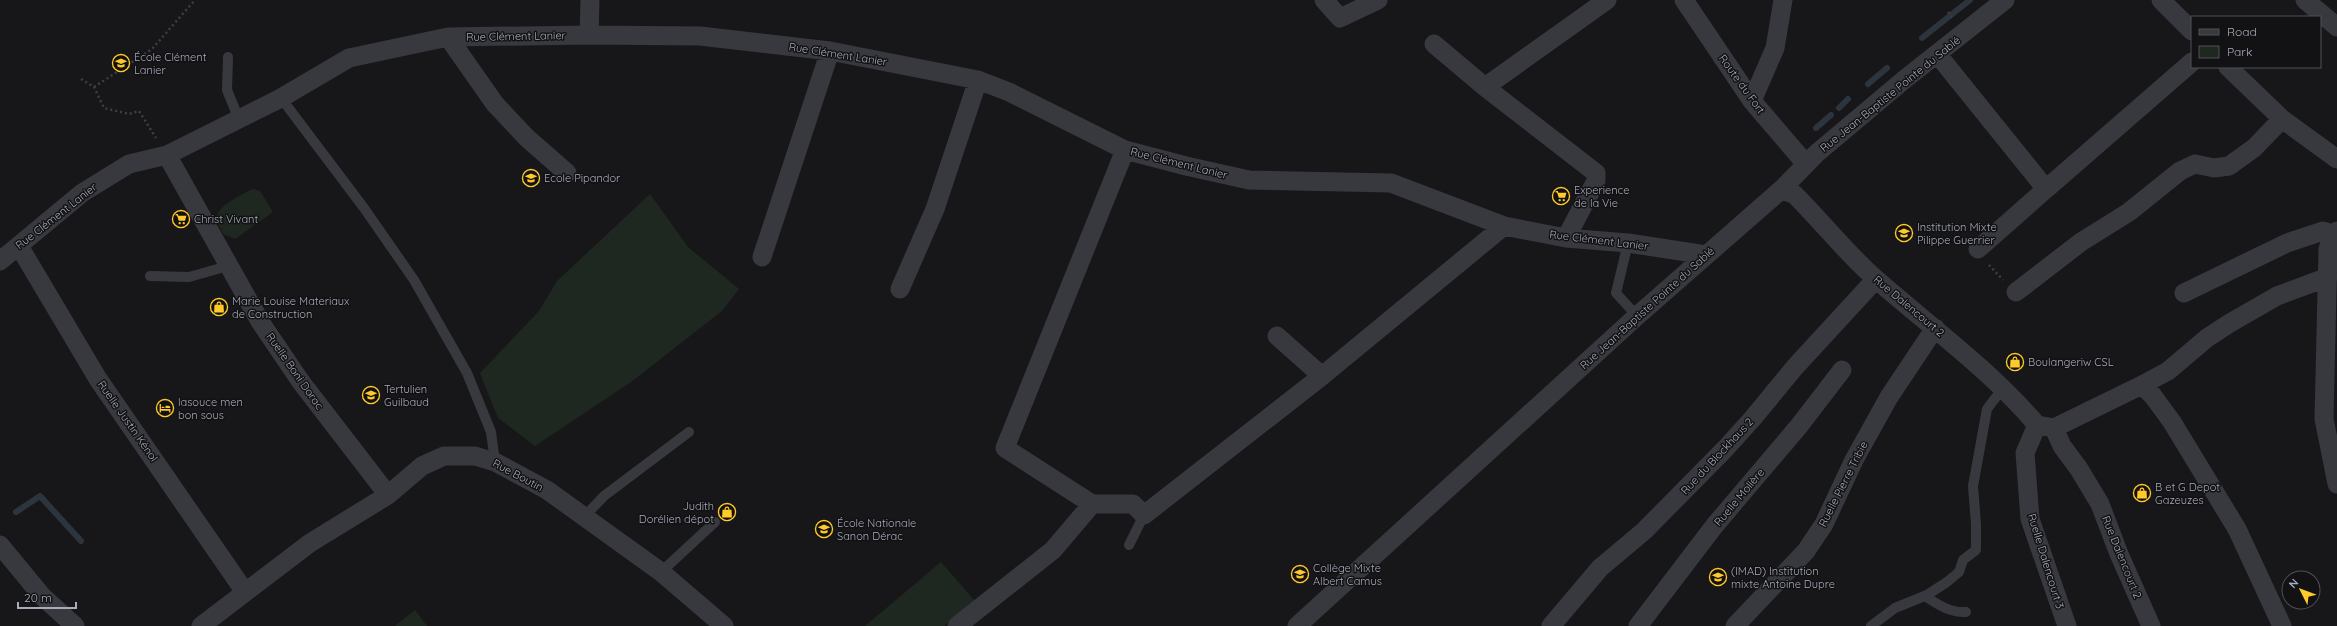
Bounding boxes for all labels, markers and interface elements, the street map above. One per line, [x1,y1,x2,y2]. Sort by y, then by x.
legend [2191,16,2321,68]
text: Road [2227,24,2257,39]
street label: Rue Clément Lanier [466,28,567,44]
street label: Rue Jean-Baptiste Pointe du Sablé [1817,33,1963,155]
street label: Rue Clément Lanier [788,39,889,69]
text: Park [2227,44,2252,59]
place label: École Clément Lanier [134,50,207,77]
street label: Route du Fort [1716,52,1768,117]
school or university icon: École Clément Lanier [111,53,131,73]
street label: Rue Clément Lanier [1129,144,1230,182]
school or university icon: Ecole Pipandor [521,168,541,188]
place label: Ecole Pipandor [544,171,621,185]
street label: Rue Clément Lanier [12,179,100,252]
place label: Experience de la Vie [1574,183,1630,210]
supermarket icon: Experience de la Vie [1551,186,1571,206]
supermarket icon: Christ Vivant [171,209,191,229]
place label: Christ Vivant [194,212,258,226]
place label: Institution Mixte Pilippe Guerrier [1917,220,1997,247]
school or university icon: Institution Mixte Pilippe Guerrier [1894,223,1914,243]
street label: Rue Clément Lanier [1549,227,1650,253]
street label: Rue Jean-Baptiste Pointe du Sablé [1577,244,1717,372]
street label: Rue Dalencourt 2 [1871,272,1947,340]
place label: Marie Louise Materiaux de Construction [232,294,349,321]
shop icon: Marie Louise Materiaux de Construction [209,297,229,317]
street label: Ruelle Boni Dorac [263,330,327,412]
shop icon: Boulangeriw CSL [2005,352,2025,372]
place label: Boulangeriw CSL [2028,355,2114,369]
street label: Ruelle Justin Kénol [95,378,161,464]
place label: Tertulien Guilbaud [384,382,429,409]
school or university icon: Tertulien Guilbaud [361,385,381,405]
place label: lasouce men bon sous [178,395,243,422]
hotel icon: lasouce men bon sous [155,398,175,418]
street label: Rue du Blockhaus 2 [1678,415,1756,497]
street label: Ruelle Pierre Tribie [1815,439,1871,529]
street label: Rue Boutin [490,456,546,494]
street label: Ruelle Molière [1711,465,1767,529]
place label: B et G Depot Gazeuzes [2155,480,2220,507]
shop icon: B et G Depot Gazeuzes [2132,483,2152,503]
place label: Judith Dorélien dépot [639,499,714,526]
shop icon: Judith Dorélien dépot [717,502,737,522]
street label: Ruelle Dalencourt 3 [2025,512,2067,611]
street label: Rue Dalencourt 2 [2099,514,2145,600]
place label: École Nationale Sanon Dérac [837,516,916,543]
school or university icon: École Nationale Sanon Dérac [814,519,834,539]
place label: Collège Mixte Albert Camus [1313,561,1382,588]
school or university icon: Collège Mixte Albert Camus [1290,564,1310,584]
place label: (IMAD) Institution mixte Antoine Dupre [1731,564,1835,591]
school or university icon: (IMAD) Institution mixte Antoine Dupre [1708,567,1728,587]
north arrow [2281,570,2321,610]
text: N [2286,576,2301,591]
scale bar [18,584,76,610]
text: 20 m [24,590,52,605]

